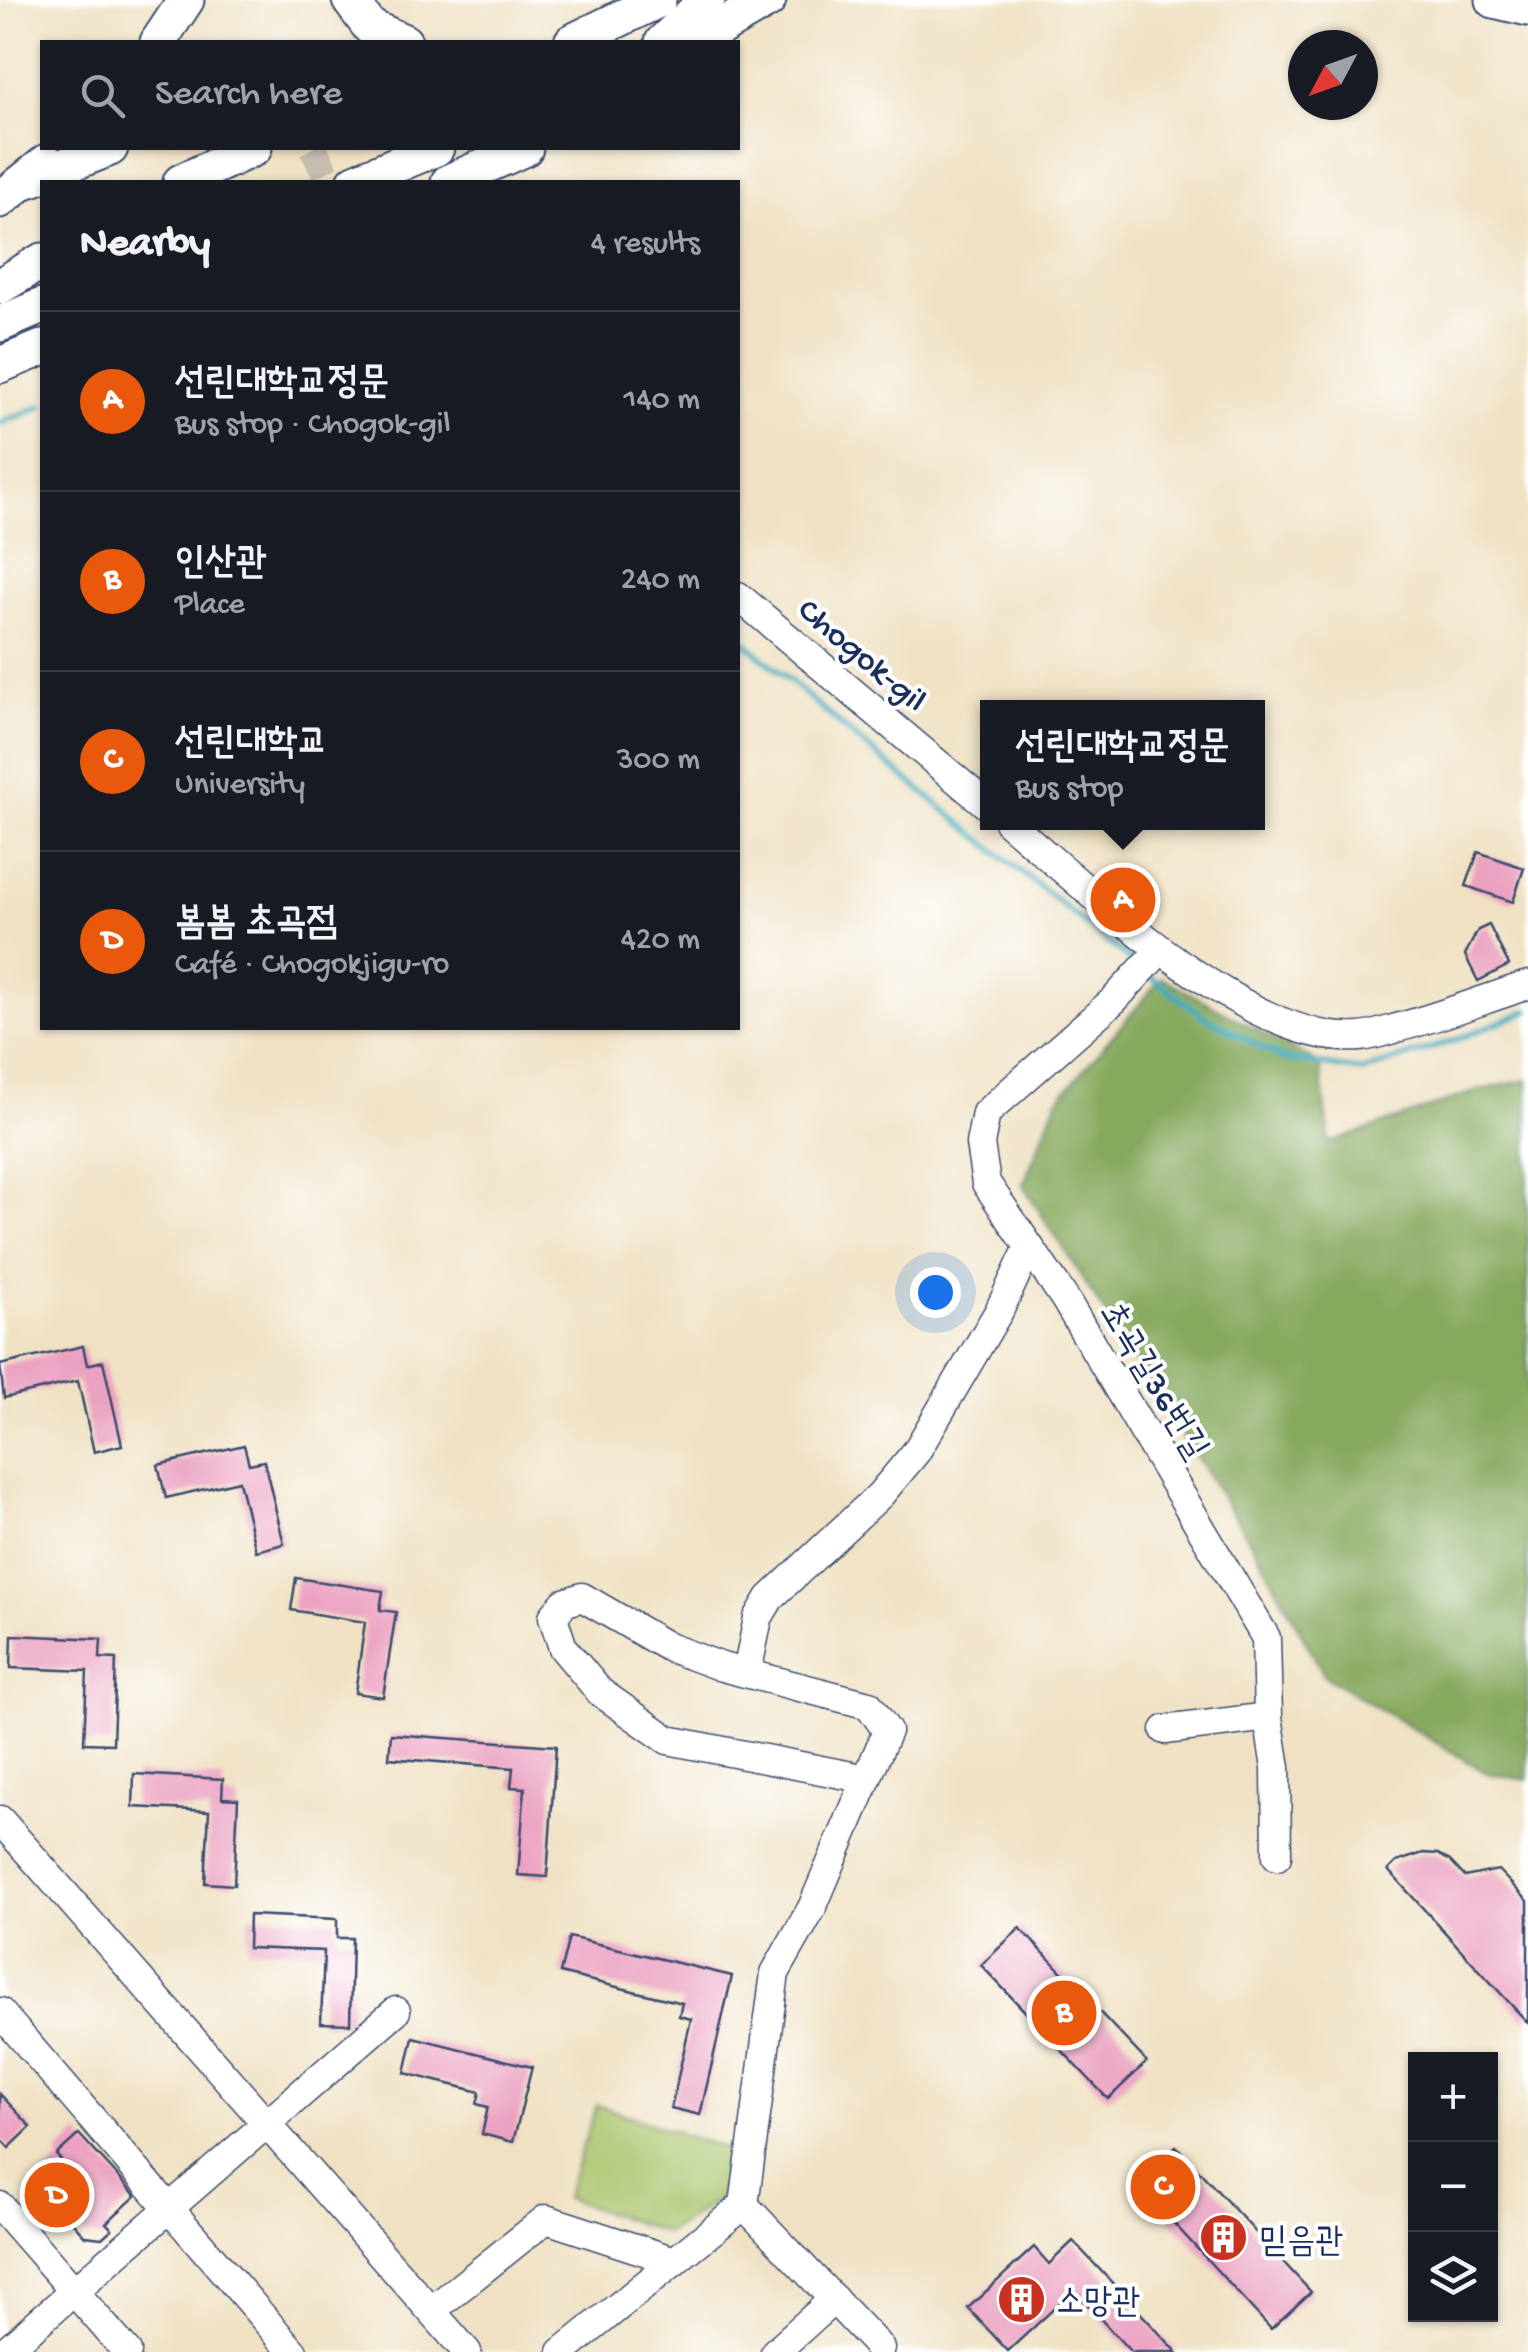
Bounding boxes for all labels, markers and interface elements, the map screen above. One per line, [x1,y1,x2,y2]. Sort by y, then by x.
north arrow [1288,30,1378,120]
search box [40,40,740,150]
icon: search [75,68,130,123]
text: Search here [155,73,342,117]
text: Nearby [80,221,210,270]
text: 4 results [591,226,700,264]
text: 선린대학교정문 [175,363,389,407]
text: A [103,382,122,420]
text: 140 m [623,382,700,420]
text: Bus stop · Chogok-gil [175,407,451,445]
text: 인산관 [175,543,267,587]
text: B [104,562,121,600]
text: 240 m [621,562,700,600]
text: Place [175,587,245,625]
street label: Chogok-gil [788,591,933,723]
popup [980,700,1265,830]
text: 선린대학교 [175,723,328,767]
text: 선린대학교정문 [1015,727,1230,771]
text: C [104,742,121,780]
text: 300 m [617,742,700,780]
text: University [175,767,305,805]
text: Bus stop [1015,771,1123,809]
pin: A [1090,862,1156,938]
text: 봄봄 초곡점 [175,903,337,947]
text: D [102,922,123,960]
text: 420 m [621,922,700,960]
text: Café · Chogokjigu-ro [175,947,449,985]
your location [910,1267,961,1318]
street label: 초곡길36번길 [1088,1296,1214,1468]
pin: B [1032,1976,1096,2050]
map controls [1408,2052,1498,2322]
button: + [1408,2052,1498,2142]
button: − [1408,2142,1498,2232]
pin: C [1130,2150,1196,2224]
pin: D [24,2158,90,2232]
building icon: 믿음관 [1198,2212,1250,2264]
place label: 믿음관 [1259,2223,1344,2264]
button: layers [1408,2232,1498,2322]
building icon: 소망관 [995,2273,1047,2325]
place label: 소망관 [1056,2284,1141,2325]

